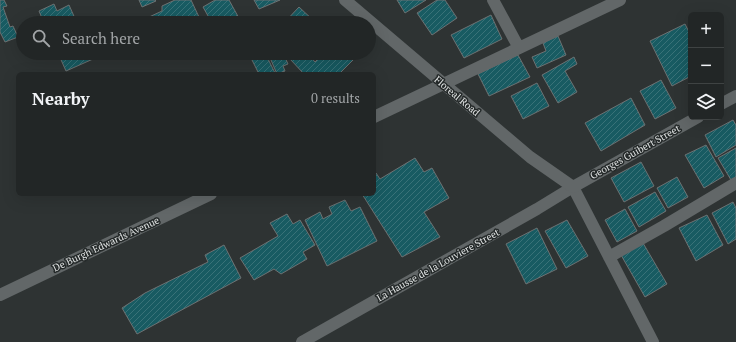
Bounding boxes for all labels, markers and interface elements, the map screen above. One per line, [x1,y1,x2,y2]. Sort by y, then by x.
map controls [688,12,724,120]
button: + [688,12,724,48]
search box [16,16,376,60]
icon: search [30,27,52,49]
text: Search here [62,28,140,48]
button: − [688,48,724,84]
street label: Floreal Road [432,73,483,119]
button: layers [688,84,724,120]
text: Nearby [32,87,90,110]
text: 0 results [311,89,360,107]
street label: Georges Guibert Street [588,122,683,182]
street label: De Burgh Edwards Avenue [51,214,161,274]
street label: La Hausse de la Louviere Street [374,226,502,304]

